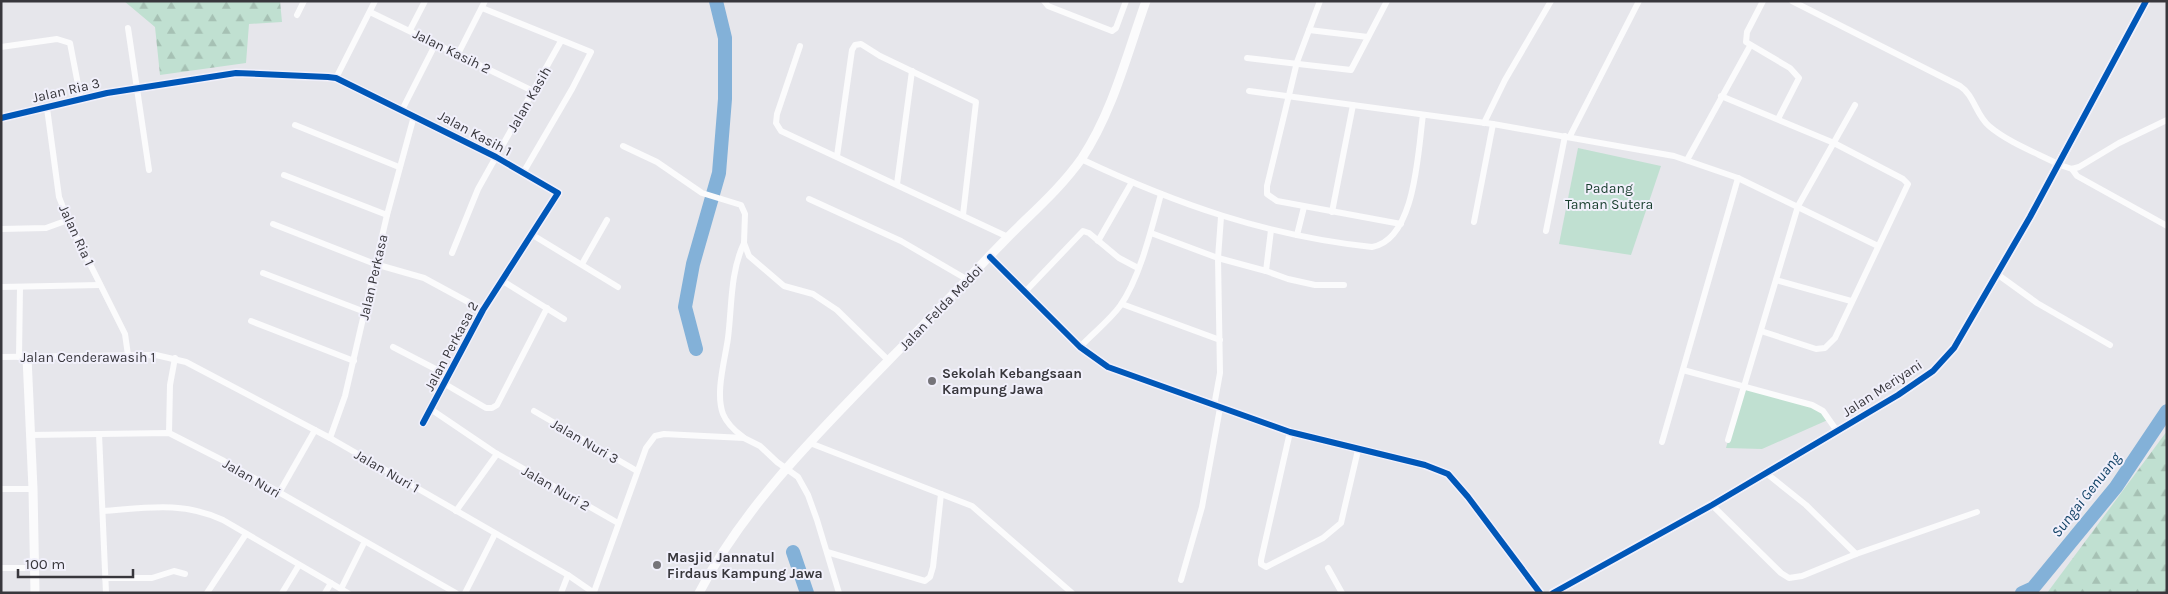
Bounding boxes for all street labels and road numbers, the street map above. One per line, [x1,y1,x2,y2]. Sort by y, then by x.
street label: Jalan Kasih 2 [410,25,493,78]
street label: Jalan Kasih [504,63,555,135]
street label: Jalan Ria 3 [31,74,102,107]
street label: Jalan Kasih 1 [435,107,514,160]
street label: Jalan Ria 1 [55,202,98,268]
street label: Jalan Perkasa [355,233,392,322]
street label: Jalan Felda Medoi [896,261,987,354]
street label: Jalan Perkasa 2 [421,299,482,394]
street label: Jalan Cenderawasih 1 [20,349,156,366]
street label: Jalan Meriyani [1839,356,1925,421]
street label: Jalan Nuri 3 [548,415,622,468]
street label: Jalan Nuri 1 [351,446,422,497]
street label: Jalan Nuri [220,455,284,502]
street label: Jalan Nuri 2 [519,462,593,515]

